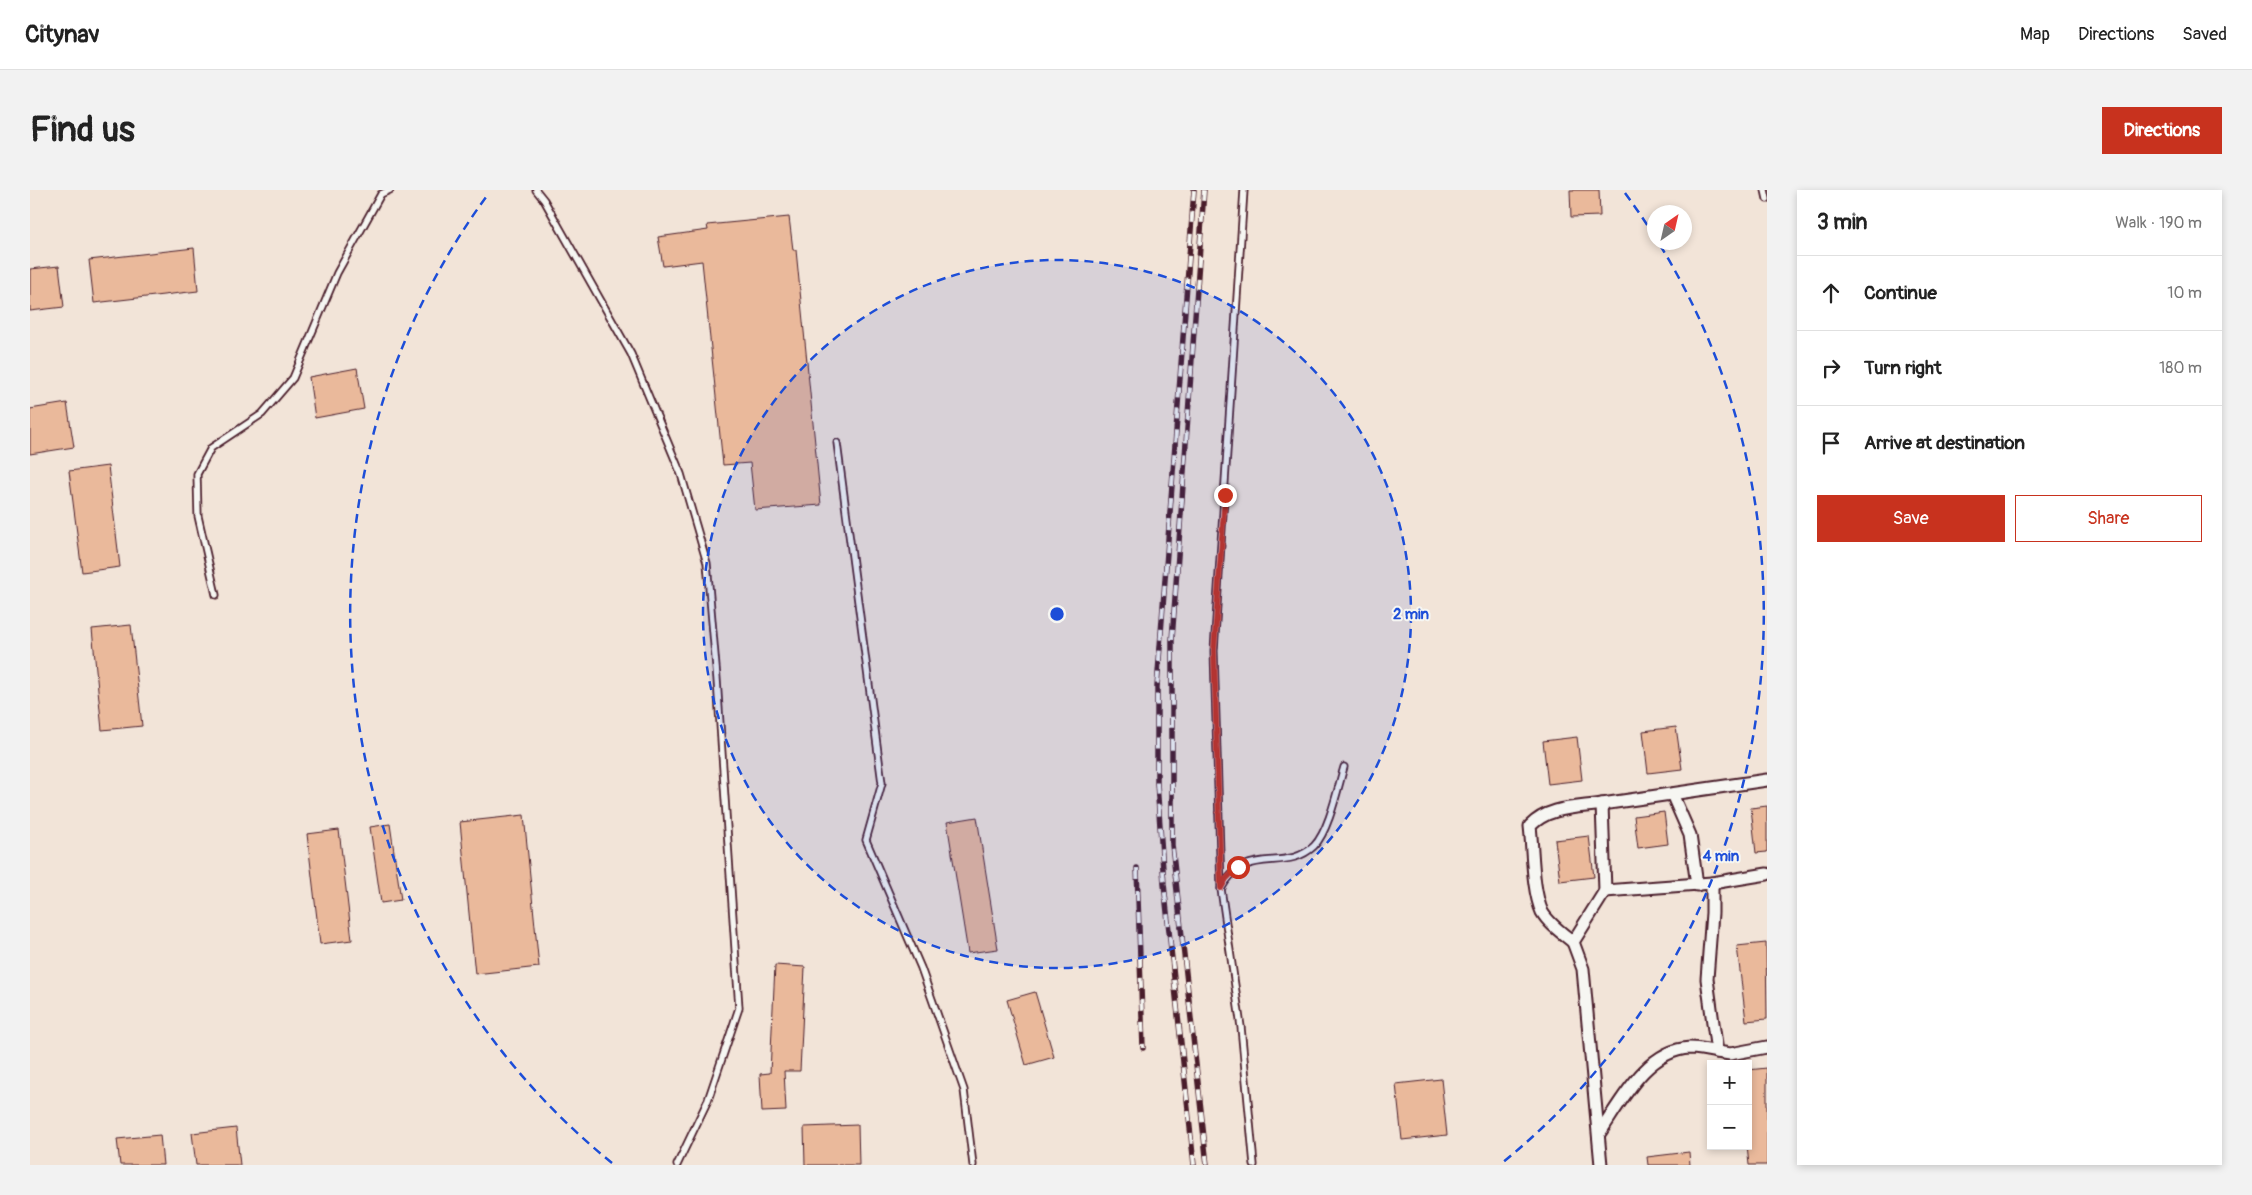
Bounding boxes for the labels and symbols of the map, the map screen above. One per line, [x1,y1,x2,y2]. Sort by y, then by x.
north arrow [1647,205,1692,250]
route end [1214,484,1237,507]
centre of rings [1048,605,1066,623]
text: 2 min [1393,605,1429,624]
text: 4 min [1703,847,1740,866]
route start [1227,856,1250,879]

